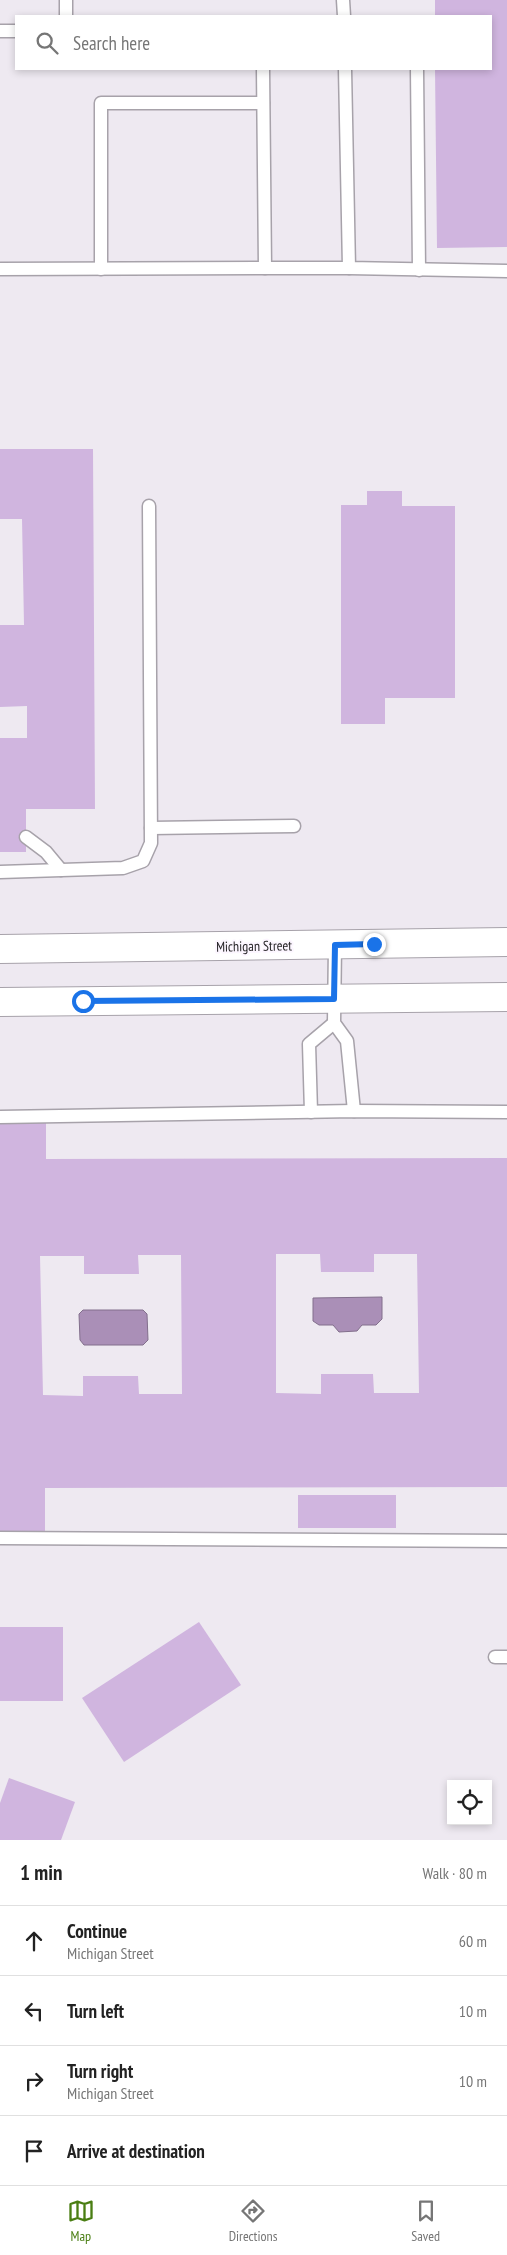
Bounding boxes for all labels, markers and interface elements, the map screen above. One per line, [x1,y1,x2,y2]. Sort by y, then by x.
search box [15,15,492,70]
icon: search [33,29,61,57]
text: Search here [73,31,150,55]
route end [363,933,386,956]
street label: Michigan Street [216,936,292,956]
route start [72,990,95,1013]
map controls [447,1780,492,1825]
button: locate [447,1780,492,1825]
text: 1 min [20,1859,62,1886]
text: Walk · 80 m [422,1863,487,1883]
text: Continue [67,1919,127,1943]
icon: ahead [20,1927,48,1955]
text: 60 m [459,1931,487,1951]
text: Michigan Street [67,1943,154,1963]
icon: left [20,1997,48,2025]
text: Turn left [67,1999,124,2023]
text: 10 m [459,2001,487,2021]
text: Turn right [67,2059,133,2083]
icon: right [20,2067,48,2095]
text: 10 m [459,2071,487,2091]
text: Michigan Street [67,2083,154,2103]
icon: arrive [20,2137,48,2165]
text: Arrive at destination [67,2139,205,2163]
tab: Map [67,2197,95,2245]
tab: Directions [229,2197,277,2245]
tab: Saved [411,2197,440,2245]

